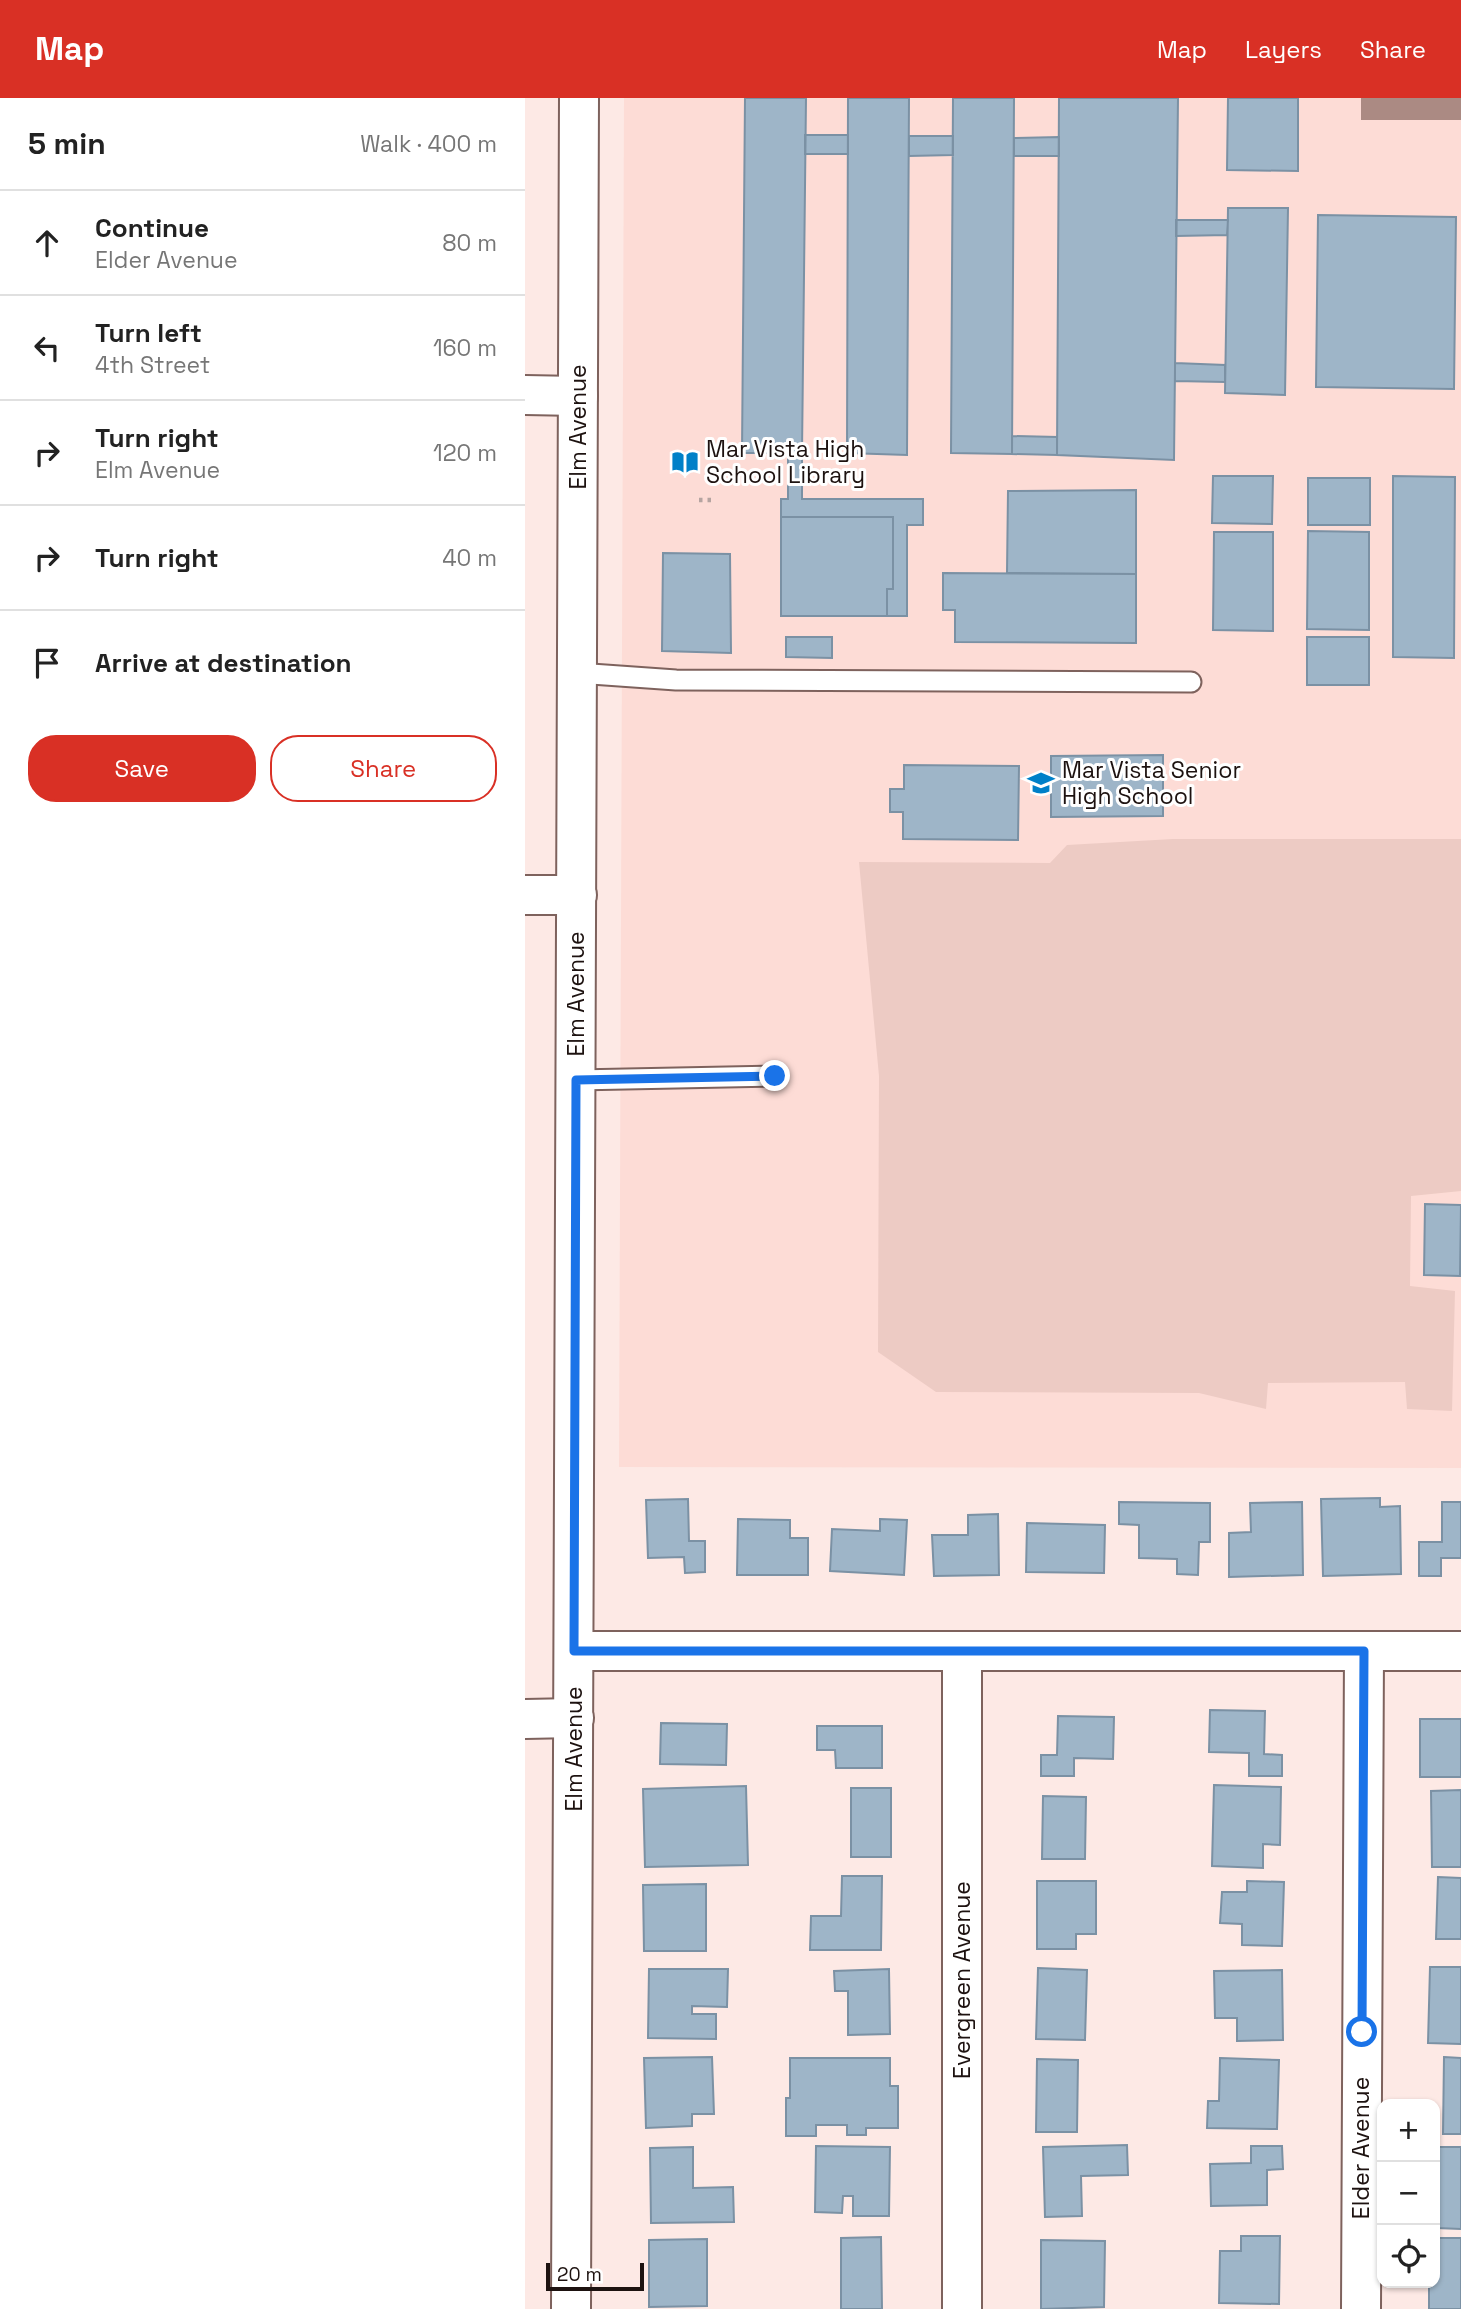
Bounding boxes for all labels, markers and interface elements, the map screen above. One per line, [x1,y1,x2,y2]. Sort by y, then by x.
text: Map [35,28,104,70]
text: Map [1157,34,1207,65]
text: Layers [1245,34,1322,65]
text: Share [1360,34,1426,65]
text: 5 min [28,124,106,163]
text: Walk · 400 m [360,129,497,159]
text: Continue [95,211,209,245]
icon: ahead [28,224,66,262]
text: 80 m [442,228,497,258]
text: Elder Avenue [95,245,238,275]
text: Turn left [95,316,202,350]
icon: left [28,329,66,367]
text: 160 m [433,333,497,363]
text: 4th Street [95,350,210,380]
street label: Elm Avenue [563,364,593,490]
text: Turn right [95,421,219,455]
icon: right [28,434,66,472]
place label: Mar Vista High School Library [706,434,865,490]
text: 120 m [433,438,497,468]
library icon: Mar Vista High School Library [670,447,700,477]
text: Elm Avenue [95,455,220,485]
icon: right [28,539,66,577]
text: Turn right [95,541,219,575]
text: 40 m [442,543,497,573]
icon: arrive [28,644,66,682]
text: Arrive at destination [95,646,352,680]
button: Save [28,735,256,802]
button: Share [270,735,497,802]
place label: Mar Vista Senior High School [1062,755,1241,811]
school or university icon: Mar Vista Senior High School [1026,768,1056,798]
street label: Elm Avenue [561,931,591,1057]
route end [759,1060,790,1091]
street label: Elm Avenue [559,1686,589,1812]
street label: Evergreen Avenue [947,1881,977,2079]
route start [1346,2016,1377,2047]
street label: Elder Avenue [1346,2077,1376,2219]
map controls [1377,2099,1440,2288]
button: + [1377,2099,1440,2162]
button: − [1377,2162,1440,2225]
button: locate [1377,2225,1440,2288]
scale bar [546,2260,644,2292]
text: 20 m [557,2262,602,2287]

